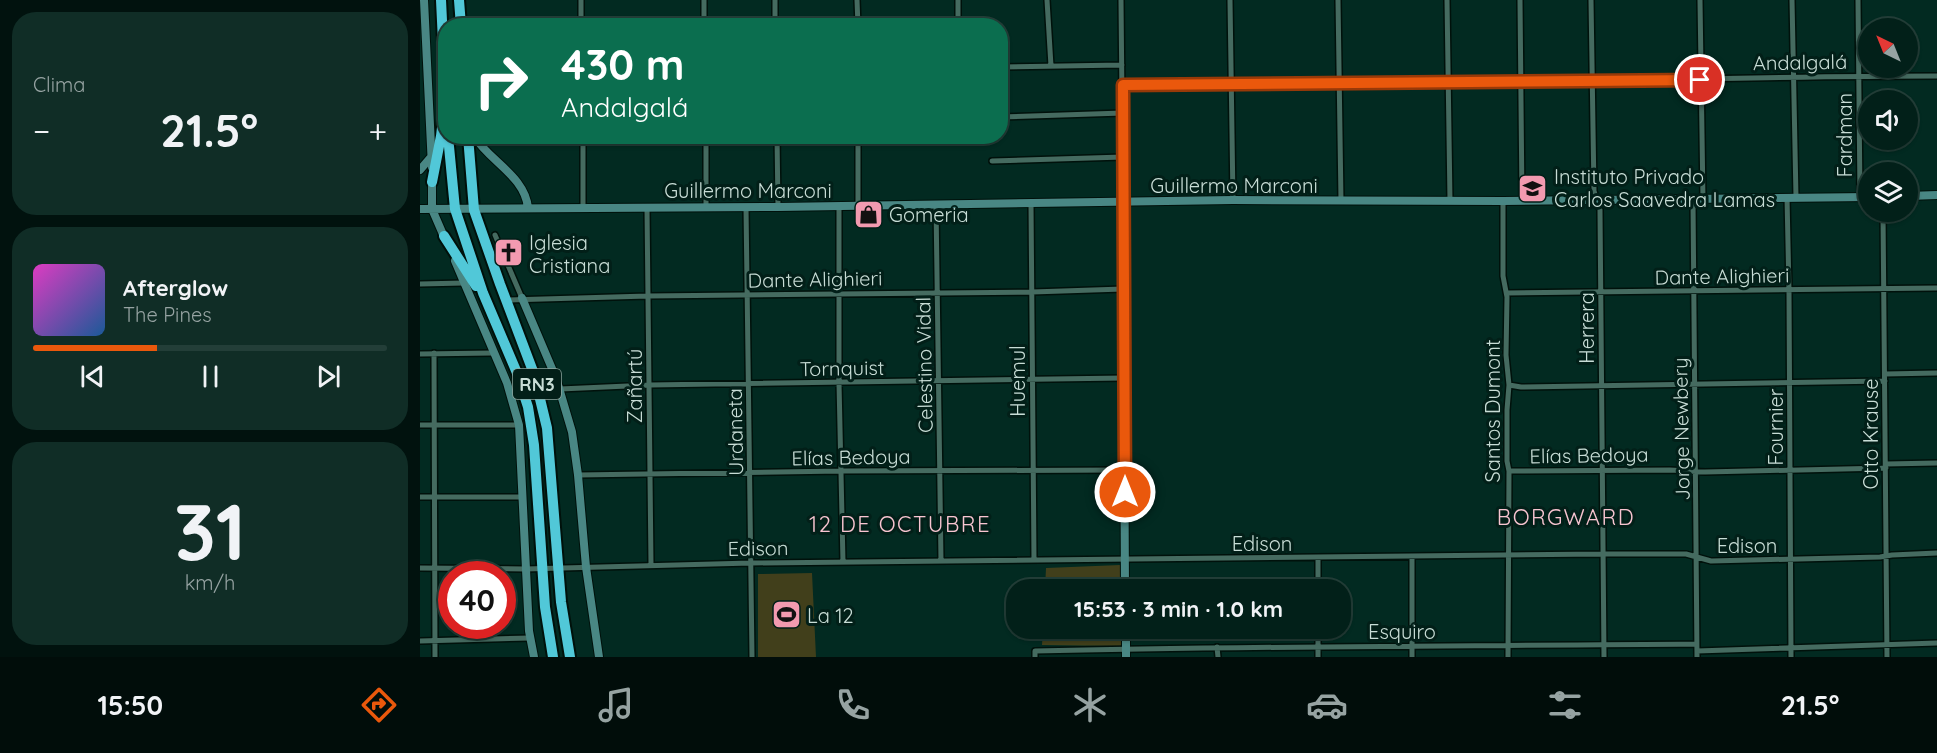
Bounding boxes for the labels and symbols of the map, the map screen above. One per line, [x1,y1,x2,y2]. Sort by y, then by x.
north arrow [1858,18,1918,78]
street label: Andalgalá [1753,49,1847,75]
pin [1674,54,1725,105]
street label: Fardman [1832,93,1857,177]
place label: Instituto Privado Carlos Saavedra Lamas [1554,164,1775,212]
school or university icon: Instituto Privado Carlos Saavedra Lamas [1517,172,1549,204]
street label: Guillermo Marconi [1150,173,1318,198]
street label: Guillermo Marconi [664,178,832,203]
shop icon: Gomeria [852,198,884,230]
place label: Gomeria [889,202,969,227]
place label: Iglesia Cristiana [529,230,610,278]
church icon: Iglesia Cristiana [492,237,524,269]
street label: Dante Alighieri [1654,262,1790,290]
street label: Dante Alighieri [747,265,883,293]
street label: Herrera [1574,292,1599,364]
street label: Celestino Vidal [910,297,938,433]
street label: Santos Dumont [1480,339,1505,482]
street label: Huemul [1005,345,1030,417]
street label: Zañartú [622,349,647,423]
street label: Tornquist [799,355,885,381]
street label: Jorge Newbery [1667,357,1695,501]
road number: RN3 [513,369,561,399]
street label: Otto Krause [1858,378,1883,490]
street label: Urdaneta [722,388,748,476]
street label: Fournier [1763,388,1788,466]
street label: Elías Bedoya [1529,441,1649,469]
street label: Elías Bedoya [791,443,911,471]
position arrow [1093,460,1157,524]
district label: BORGWARD [1497,503,1635,531]
district label: 12 DE OCTUBRE [809,510,991,538]
street label: Edison [1232,531,1292,556]
street label: Edison [1717,533,1777,558]
street label: Edison [727,535,789,561]
speed limit sign: 40 [438,561,516,639]
sports icon: La 12 [770,599,802,631]
place label: La 12 [807,603,854,628]
street label: Esquiro [1368,619,1436,644]

